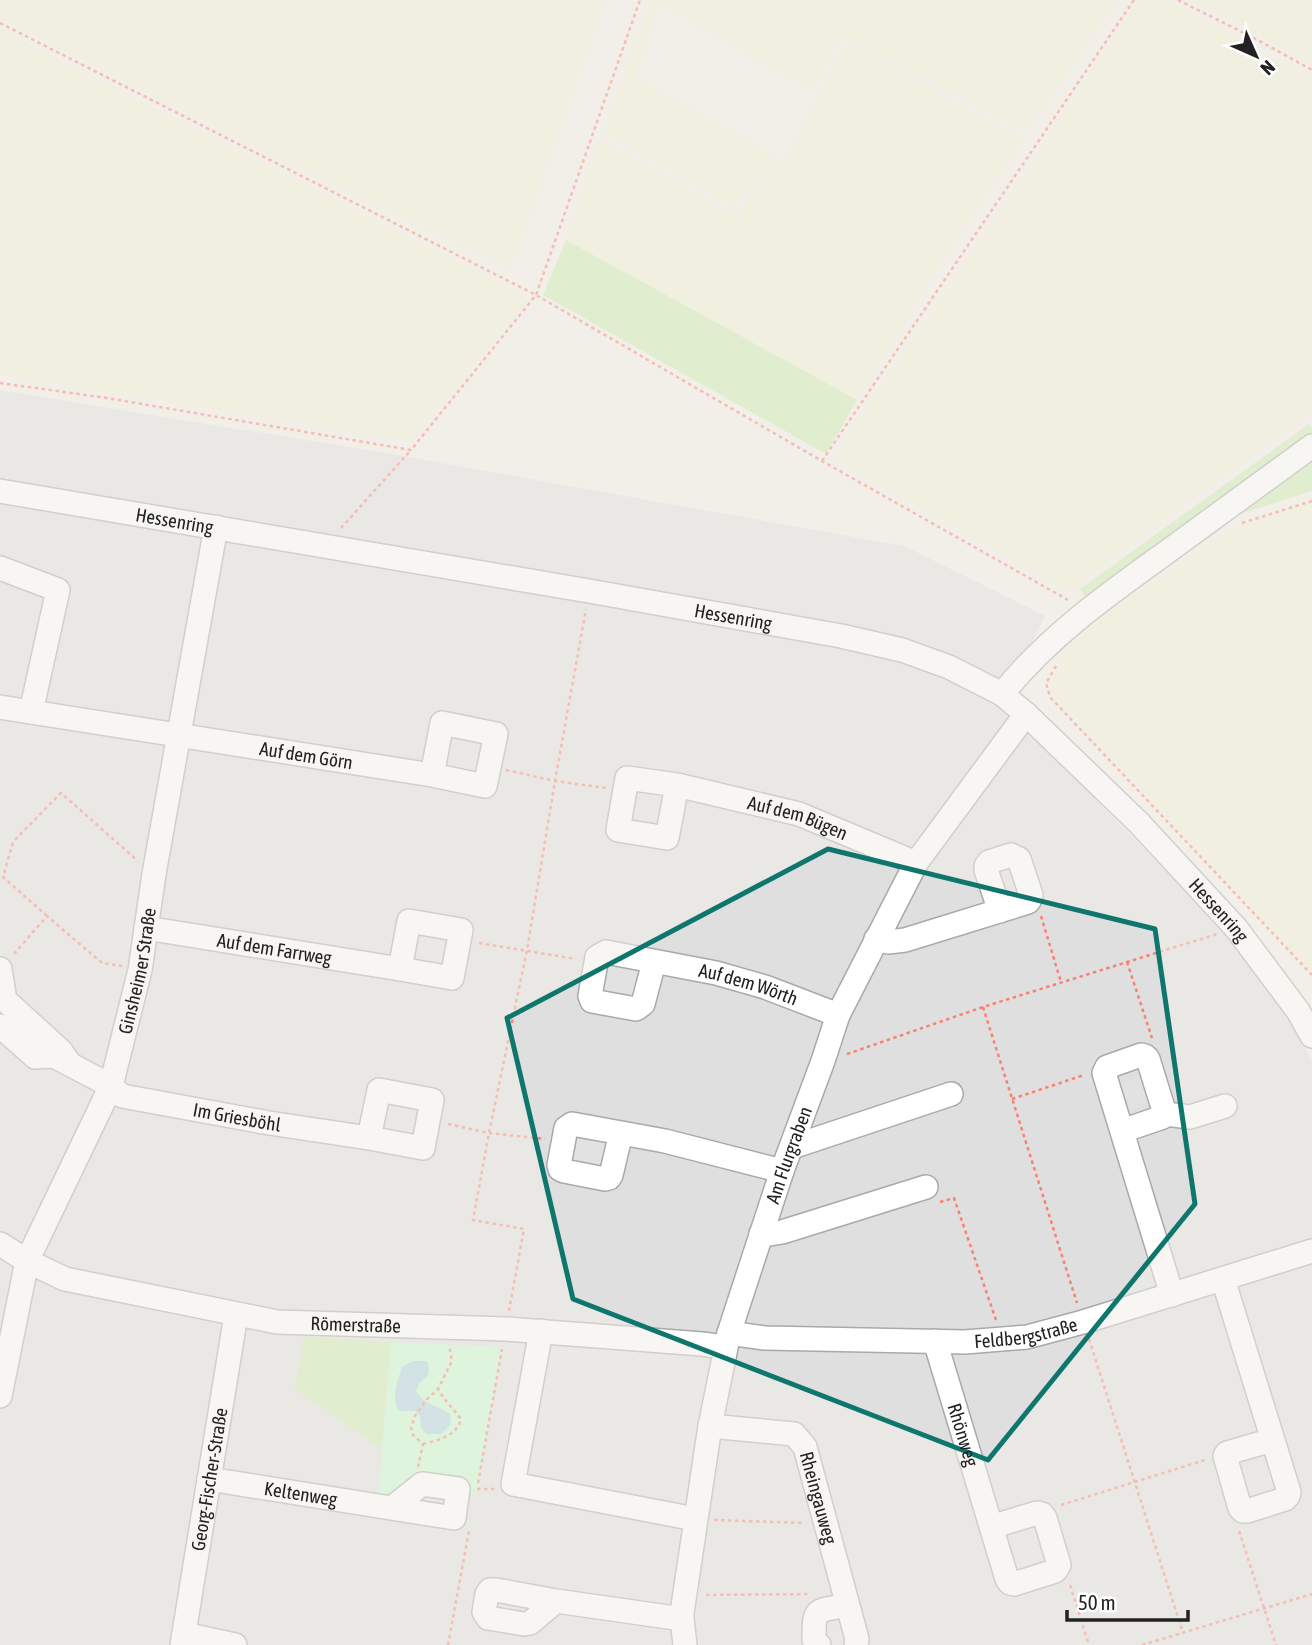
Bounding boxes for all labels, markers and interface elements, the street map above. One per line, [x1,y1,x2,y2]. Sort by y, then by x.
north arrow [1221,21,1291,91]
text: N [1256,56,1280,80]
street label: Hessenring [134,503,216,538]
street label: Hessenring [693,599,775,635]
street label: Auf dem Görn [258,737,354,773]
street label: Auf dem Bügen [746,791,851,844]
street label: Hessenring [1185,874,1254,947]
street label: Ginsheimer Straße [113,906,160,1036]
street label: Auf dem Farrweg [216,929,334,969]
street label: Auf dem Wörth [697,959,801,1010]
street label: Im Griesböhl [191,1098,282,1136]
street label: Am Flurgraben [761,1103,816,1206]
street label: Römerstraße [310,1312,401,1337]
street label: Feldbergstraße [973,1313,1080,1352]
street label: Rhönweg [943,1401,984,1470]
street label: Georg-Fischer-Straße [187,1406,232,1552]
street label: Rheingauweg [796,1449,842,1547]
street label: Keltenweg [263,1477,340,1510]
scale bar [1067,1578,1188,1622]
text: 50 m [1078,1590,1116,1614]

